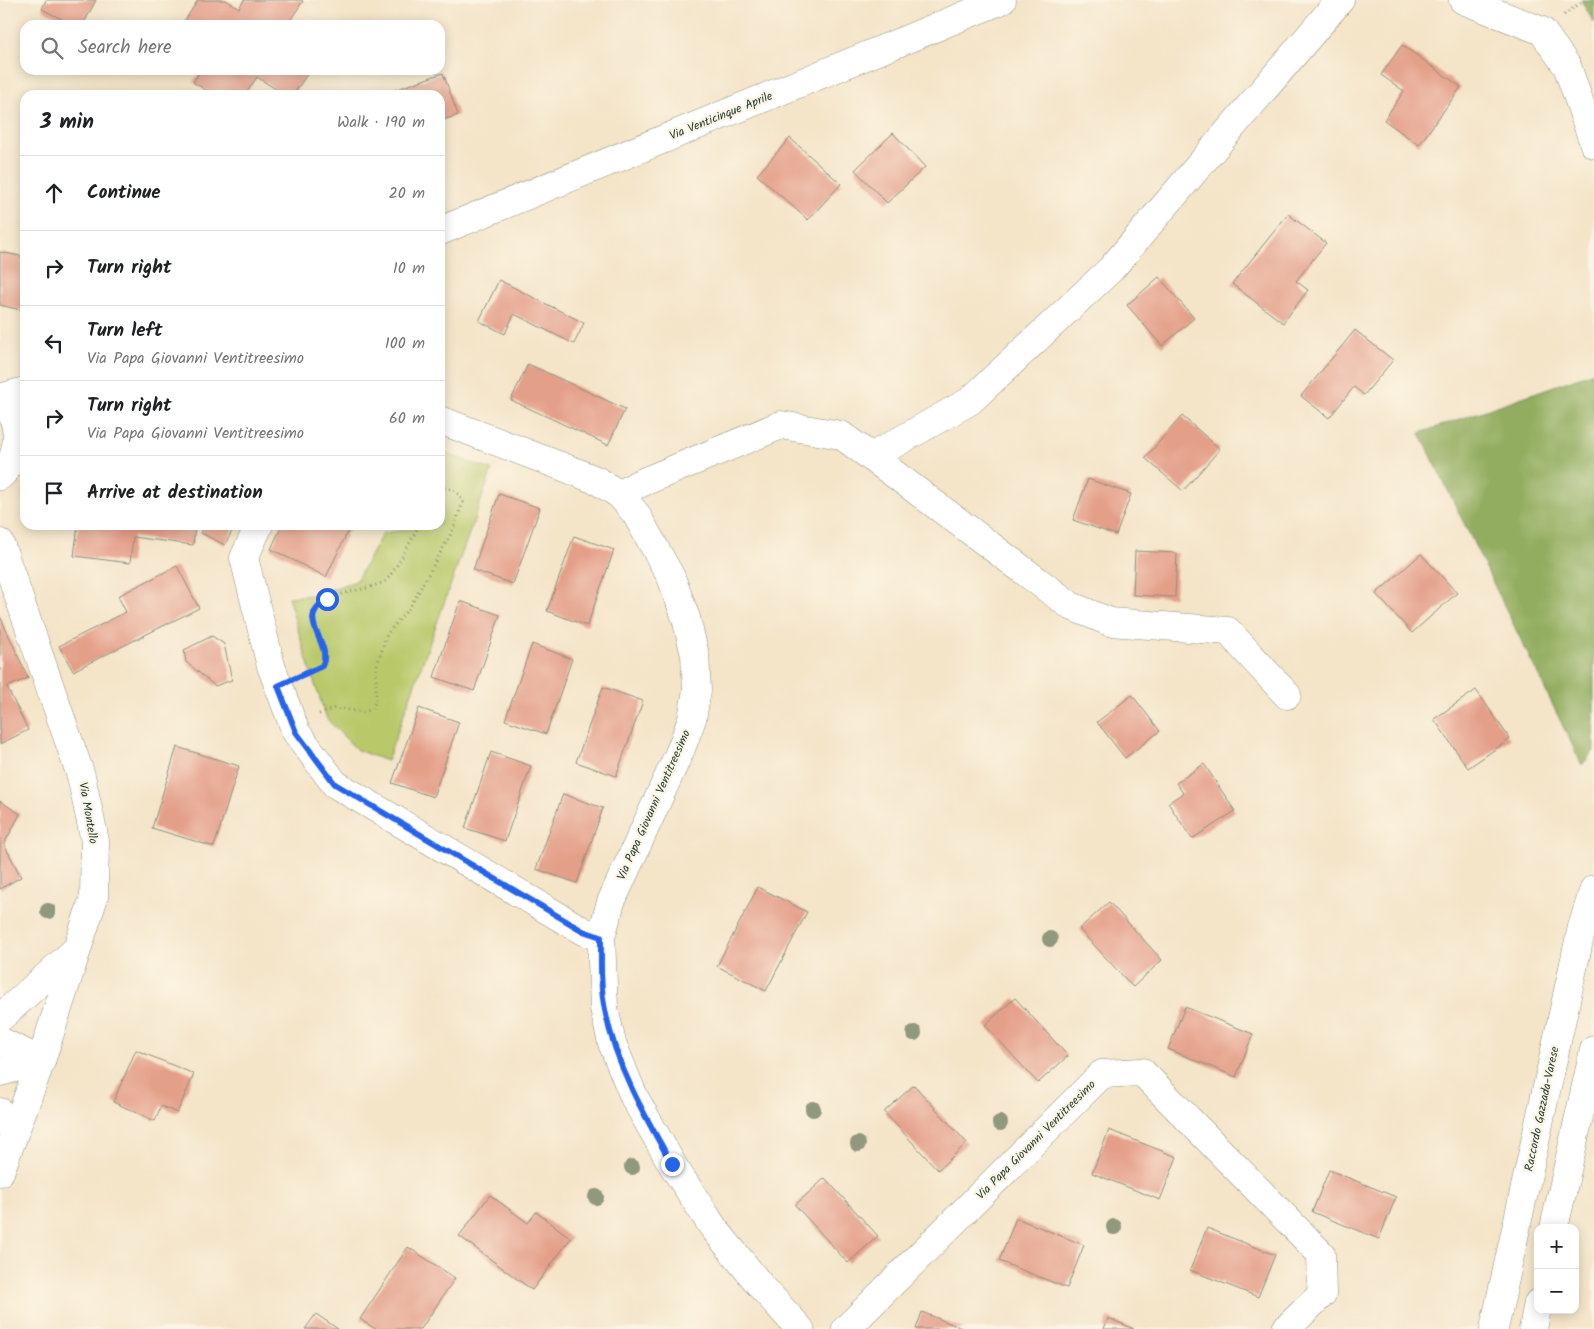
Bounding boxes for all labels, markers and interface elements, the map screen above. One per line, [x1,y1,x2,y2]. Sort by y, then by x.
search box [20,20,445,75]
text: Search here [78,33,172,63]
icon: search [38,34,66,62]
street label: Via Venticinque Aprile [667,86,776,145]
text: 3 min [40,106,94,139]
text: Walk · 190 m [337,110,425,135]
text: Continue [87,178,160,208]
icon: ahead [40,179,68,207]
text: 20 m [389,181,425,206]
text: Turn right [87,253,172,283]
icon: right [40,254,68,282]
text: 10 m [393,256,425,281]
text: Turn left [87,316,162,346]
icon: left [40,329,68,357]
text: 100 m [385,331,425,356]
text: Via Papa Giovanni Ventitreesimo [87,346,304,371]
text: Turn right [87,391,172,421]
icon: right [40,404,68,432]
text: 60 m [389,406,425,431]
text: Via Papa Giovanni Ventitreesimo [87,421,304,446]
text: Arrive at destination [87,478,263,508]
icon: arrive [40,479,68,507]
route start [316,588,339,611]
street label: Via Papa Giovanni Ventitreesimo [612,727,696,883]
street label: Via Montello [73,781,103,845]
street label: Raccordo Gazzada-Varese [1519,1044,1565,1173]
street label: Via Papa Giovanni Ventitreesimo [972,1076,1100,1204]
route end [661,1153,684,1176]
map controls [1534,1224,1579,1314]
button: + [1534,1224,1579,1269]
button: − [1534,1269,1579,1314]

